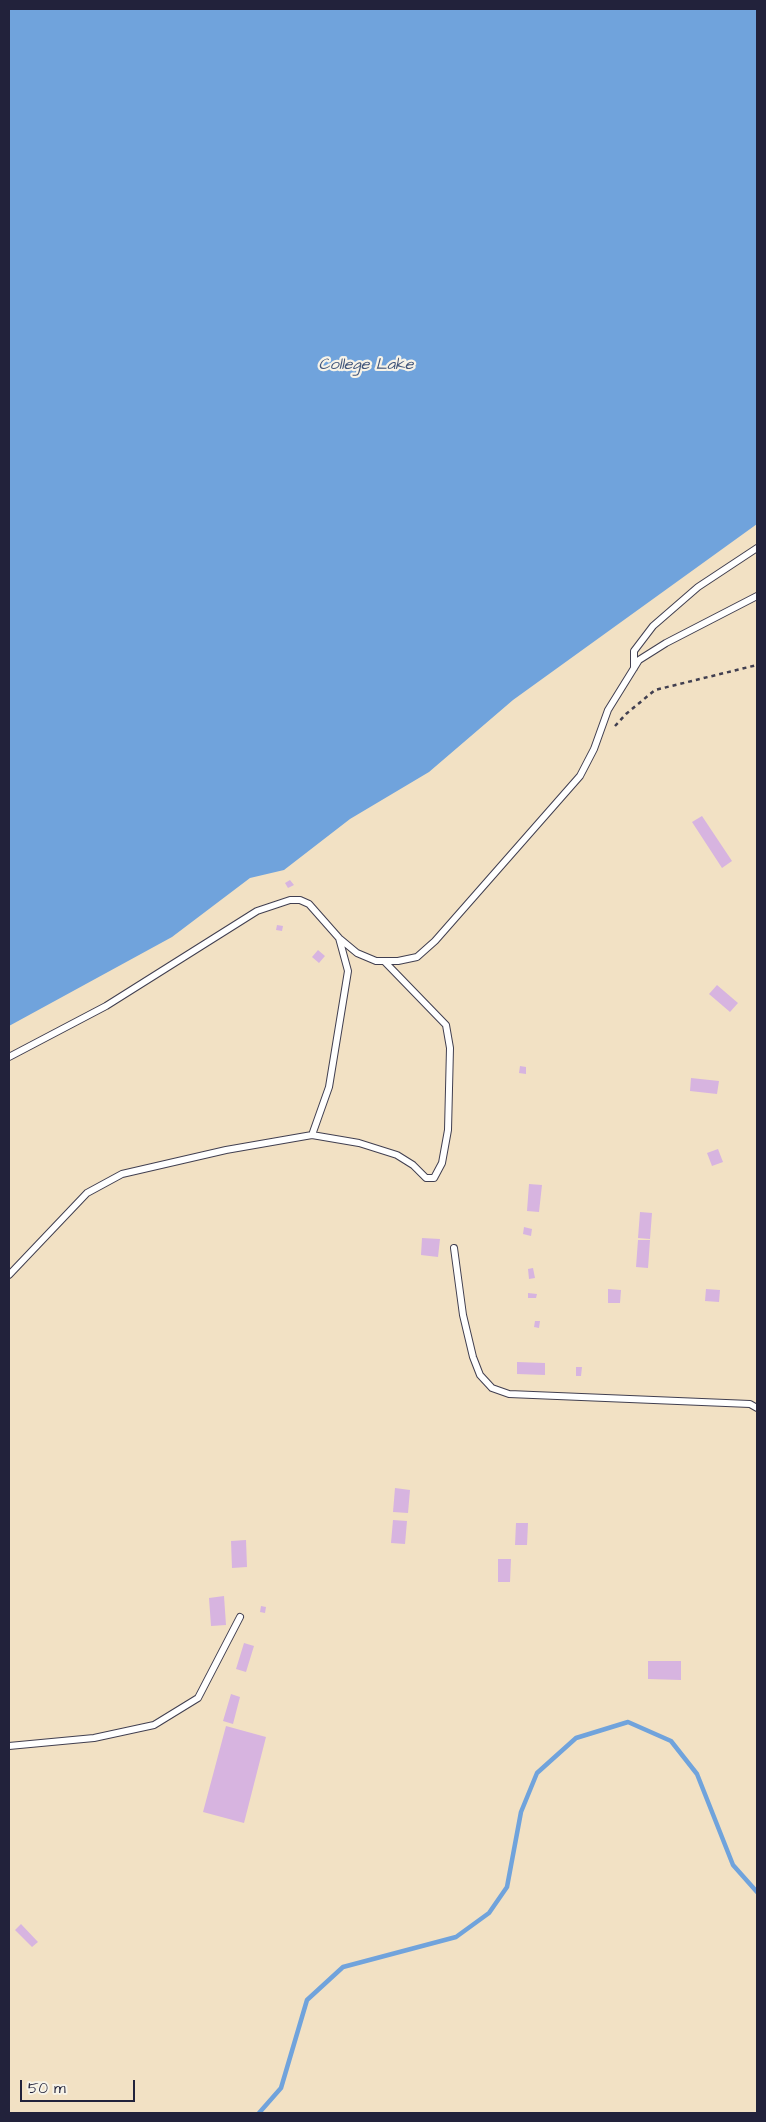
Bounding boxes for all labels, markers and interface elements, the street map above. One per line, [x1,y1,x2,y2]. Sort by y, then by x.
water label: College Lake [318,356,414,376]
scale bar [22,2070,138,2102]
text: 50 m [28,2078,66,2099]

